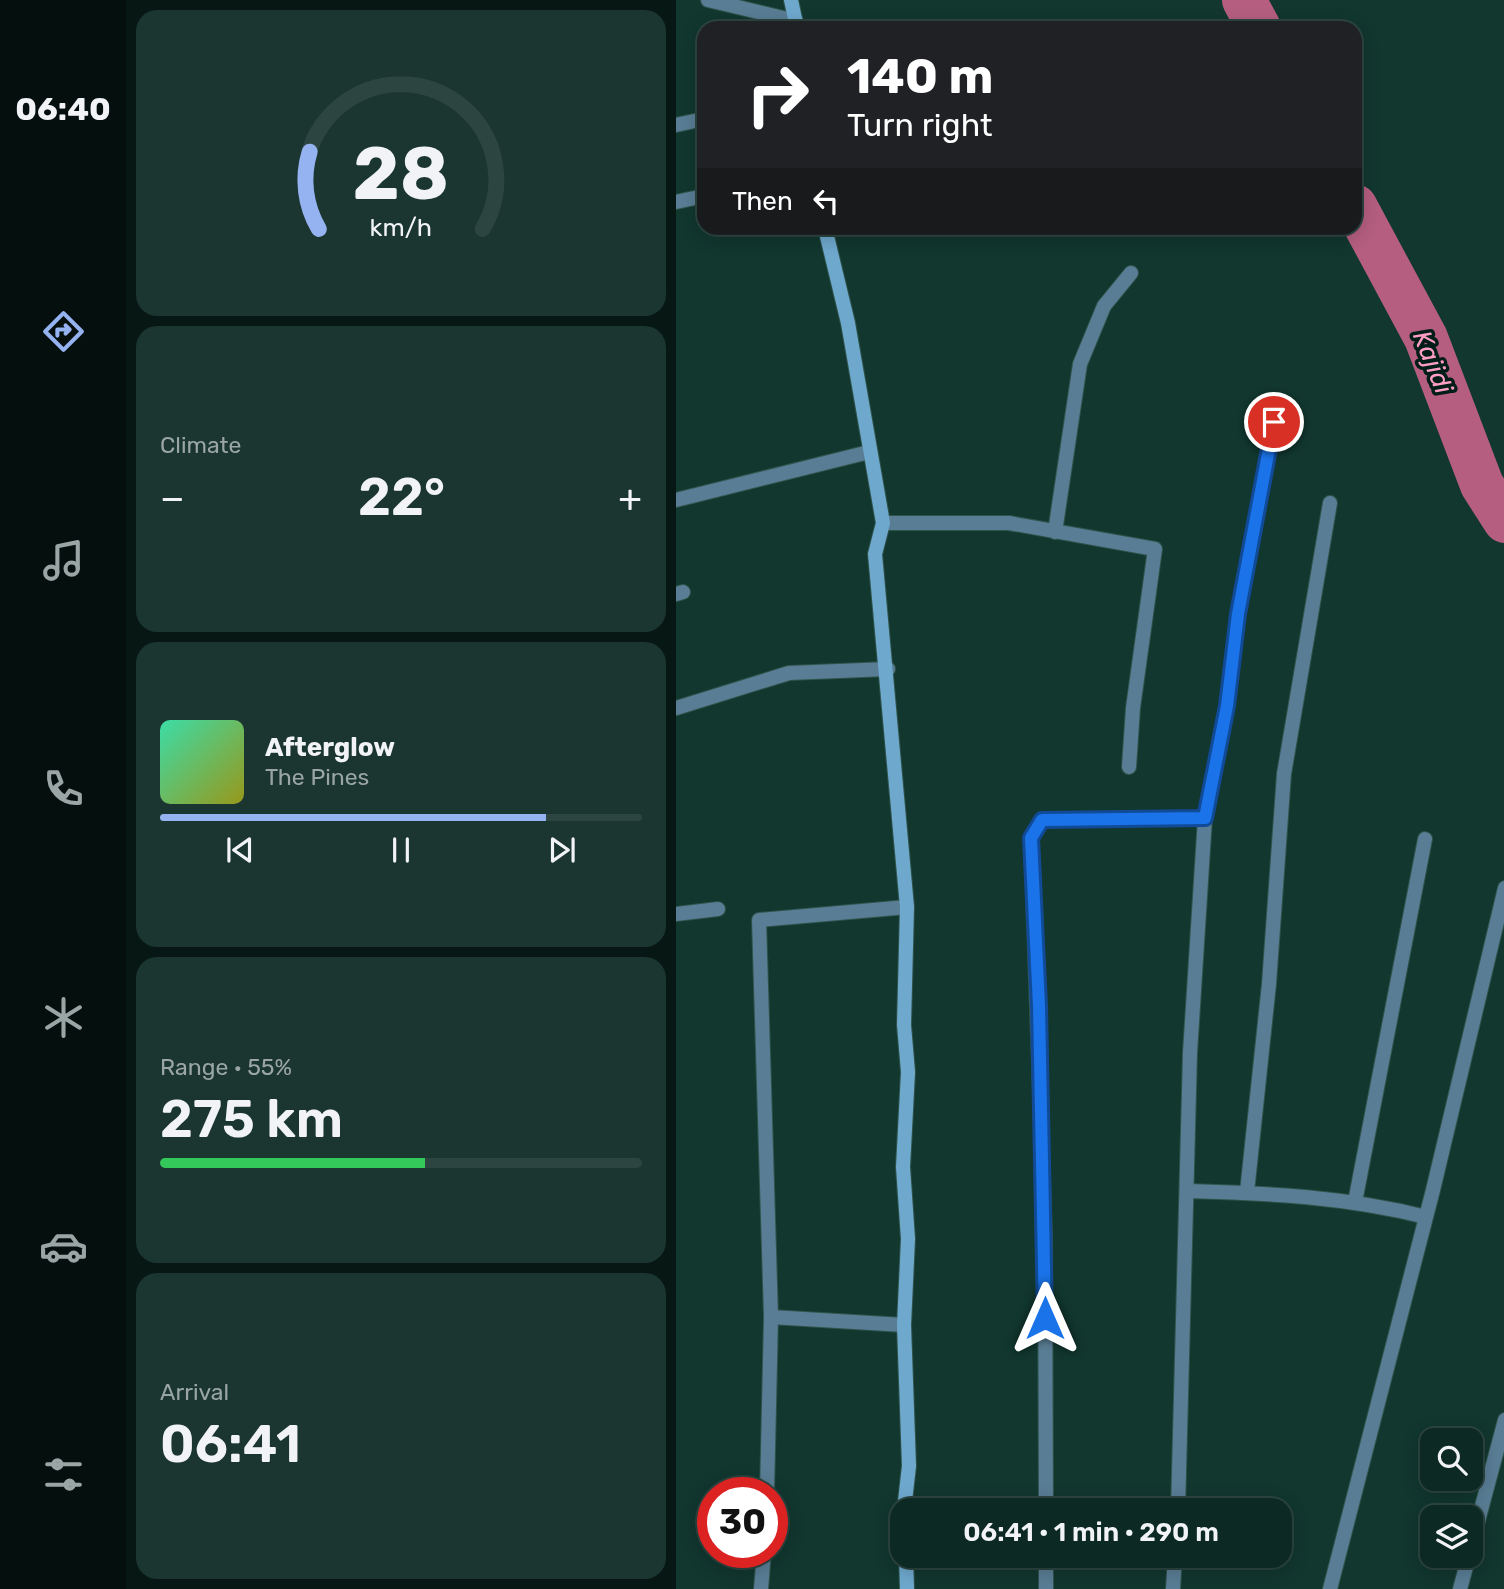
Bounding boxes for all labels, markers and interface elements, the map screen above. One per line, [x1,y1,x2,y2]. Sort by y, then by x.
text: 140 m [847,47,993,105]
icon: right [732,49,823,140]
text: 06:40 [15,90,111,128]
text: Turn right [847,106,992,144]
text: 28 [353,131,449,217]
icon: left [807,182,845,220]
text: Then [732,186,793,217]
text: km/h [370,213,432,242]
icon: directions [39,307,88,356]
water label: Kajidi [1406,326,1459,399]
pin [1244,392,1304,452]
icon: arrive [1255,403,1293,441]
text: Climate [160,431,241,459]
text: 22° [358,466,445,528]
text: − [160,475,185,521]
text: + [618,475,642,521]
icon: music [39,536,88,585]
text: Afterglow [265,732,395,763]
text: The Pines [265,763,369,791]
icon: phone [39,764,88,813]
icon: previous [221,831,259,869]
icon: pause [382,831,420,869]
icon: next [543,831,581,869]
icon: climate [39,993,88,1042]
text: Range · 55% [160,1053,292,1081]
text: 275 km [160,1088,343,1150]
icon: car [39,1222,88,1271]
position arrow [1008,1281,1082,1355]
text: Arrival [160,1378,229,1406]
text: 06:41 [160,1413,301,1475]
map controls [1420,1428,1483,1568]
button: search [1420,1428,1483,1491]
icon: filters [39,1450,88,1499]
speed limit sign: 30 [697,1477,788,1568]
button: layers [1420,1505,1483,1568]
text: 06:41 · 1 min · 290 m [963,1517,1219,1548]

